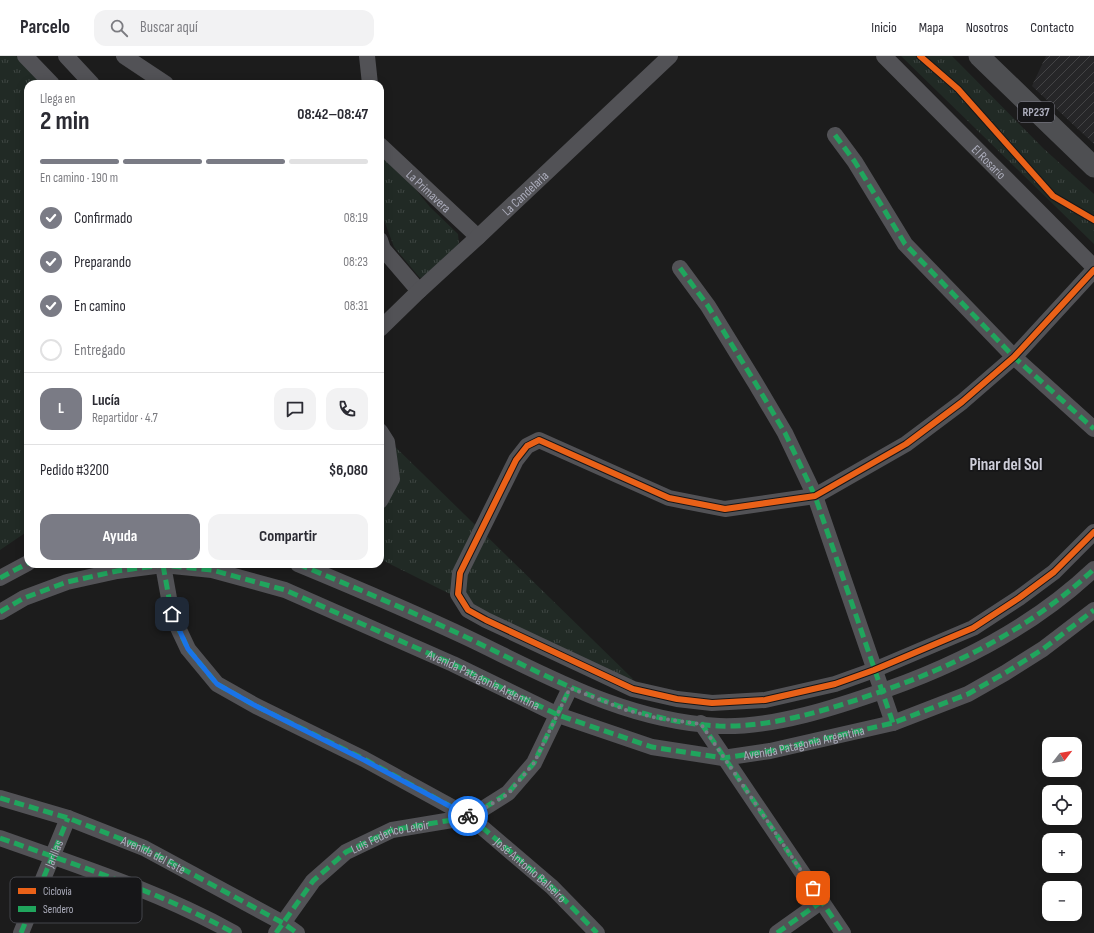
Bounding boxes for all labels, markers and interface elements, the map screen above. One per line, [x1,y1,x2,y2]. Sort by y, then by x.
search box [94,10,374,46]
text: Parcelo [20,16,70,39]
icon: search [108,17,130,39]
text: Buscar aquí [140,18,198,37]
text: Inicio [871,19,897,36]
text: Mapa [919,19,944,36]
text: Nosotros [966,19,1008,36]
text: Contacto [1030,19,1074,36]
text: Llega en [40,91,75,107]
road number: RP237 [1018,102,1054,122]
text: 08:42–08:47 [297,105,368,124]
text: 2 min [40,106,90,137]
street label: El Rosario [968,142,1009,183]
street label: La Primavera [402,167,454,216]
street label: La Candelaria [499,168,552,219]
text: En camino · 190 m [40,170,118,186]
icon: check [40,207,62,229]
text: Confirmado [74,209,133,228]
text: 08:19 [344,210,368,226]
icon: check [40,251,62,273]
text: Preparando [74,253,131,272]
text: 08:23 [343,254,368,270]
icon: check [40,295,62,317]
text: En camino [74,297,126,316]
text: 08:31 [344,298,368,314]
text: Entregado [74,341,125,360]
button: chat [274,388,316,430]
button: phone [326,388,368,430]
text: Lucía [92,391,120,410]
text: L [58,399,64,418]
text: Repartidor · 4.7 [92,410,158,426]
district label: Pinar del Sol [970,455,1042,475]
text: Pedido #3200 [40,461,109,480]
text: $6,080 [329,461,368,480]
button: Ayuda [40,514,200,560]
button: Compartir [208,514,368,560]
pin [155,597,189,631]
icon: home [161,603,183,625]
street label: Avenida Patagonia Argentina [423,646,542,714]
street label: Avenida Patagonia Argentina [741,723,866,764]
north arrow [1042,737,1082,777]
map controls [1042,737,1082,921]
button: locate [1042,785,1082,825]
courier [448,796,488,836]
icon: bike [457,805,479,827]
street label: Luis Federico Leloir [348,817,431,858]
street label: Avenida del Este [118,832,188,878]
button: + [1042,833,1082,873]
street label: José Antonio Balseiro [490,834,569,906]
street label: Jarillas [41,837,67,871]
pin [796,871,830,905]
legend [10,877,142,923]
icon: bag [802,877,824,899]
button: − [1042,881,1082,921]
text: Ciclovía [43,885,72,898]
text: Sendero [43,903,74,916]

